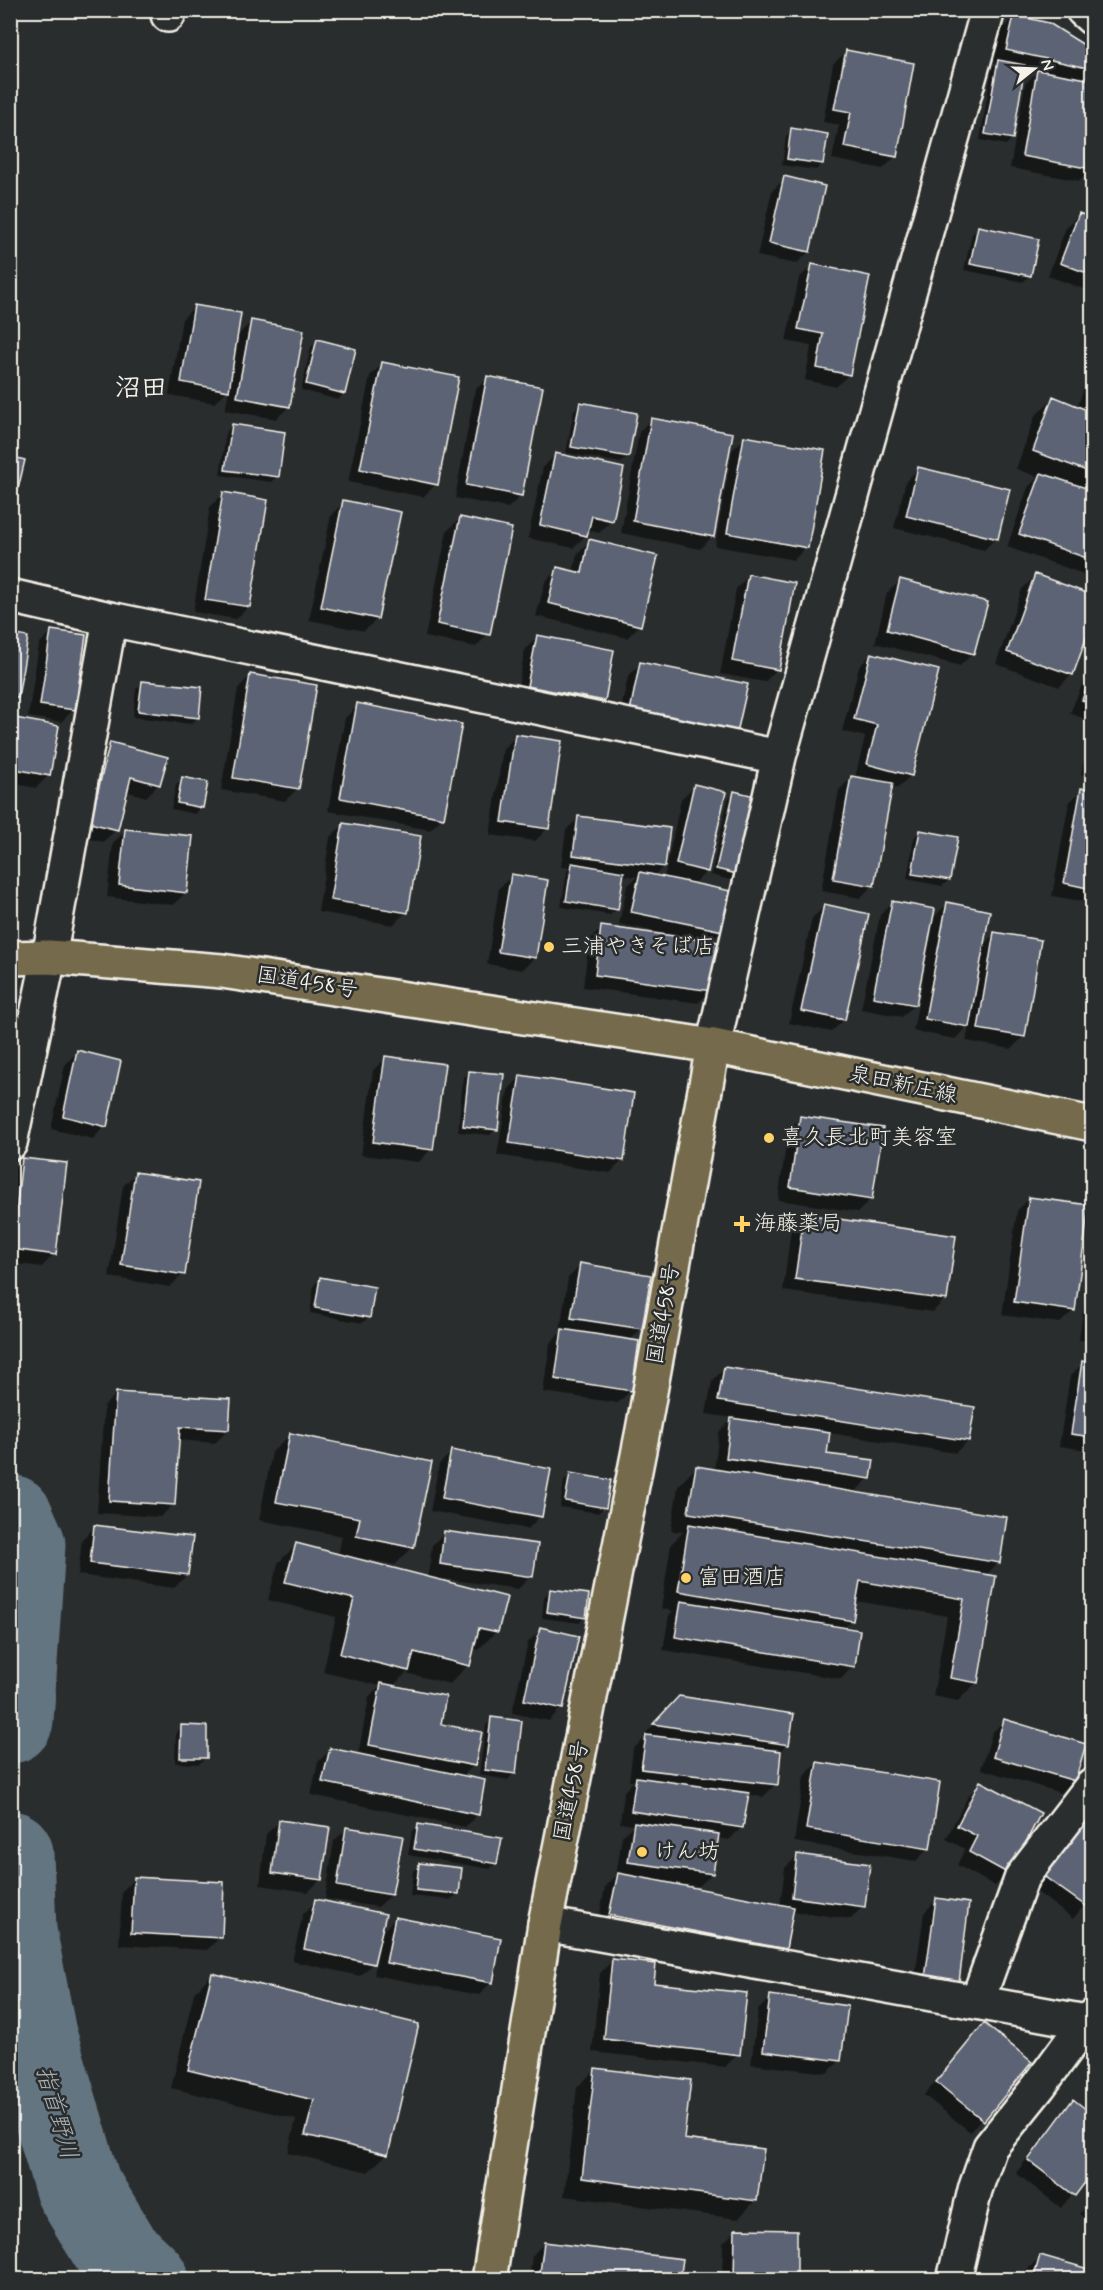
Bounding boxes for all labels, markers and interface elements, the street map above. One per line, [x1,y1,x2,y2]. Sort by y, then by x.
north arrow [1004,39,1064,99]
text: N [1035,57,1058,73]
district label: 沼田 [115,372,167,406]
place label: 三浦やきそば店 [561,933,715,961]
marker: 三浦やきそば店 [542,940,556,954]
street label: 国道458号 [254,961,360,1005]
street label: 泉田新庄線 [846,1060,960,1110]
place label: 喜久長北町美容室 [781,1124,957,1152]
marker: 喜久長北町美容室 [762,1131,776,1145]
place label: 海藤薬局 [754,1210,842,1238]
marker: 海藤薬局 [735,1217,749,1231]
street label: 国道458号 [641,1261,687,1367]
place label: 富田酒店 [698,1564,786,1592]
marker: 富田酒店 [679,1571,693,1585]
street label: 国道458号 [548,1738,596,1844]
place label: けん坊 [654,1838,720,1866]
marker: けん坊 [635,1845,649,1859]
water label: 指首野川 [28,2063,84,2163]

